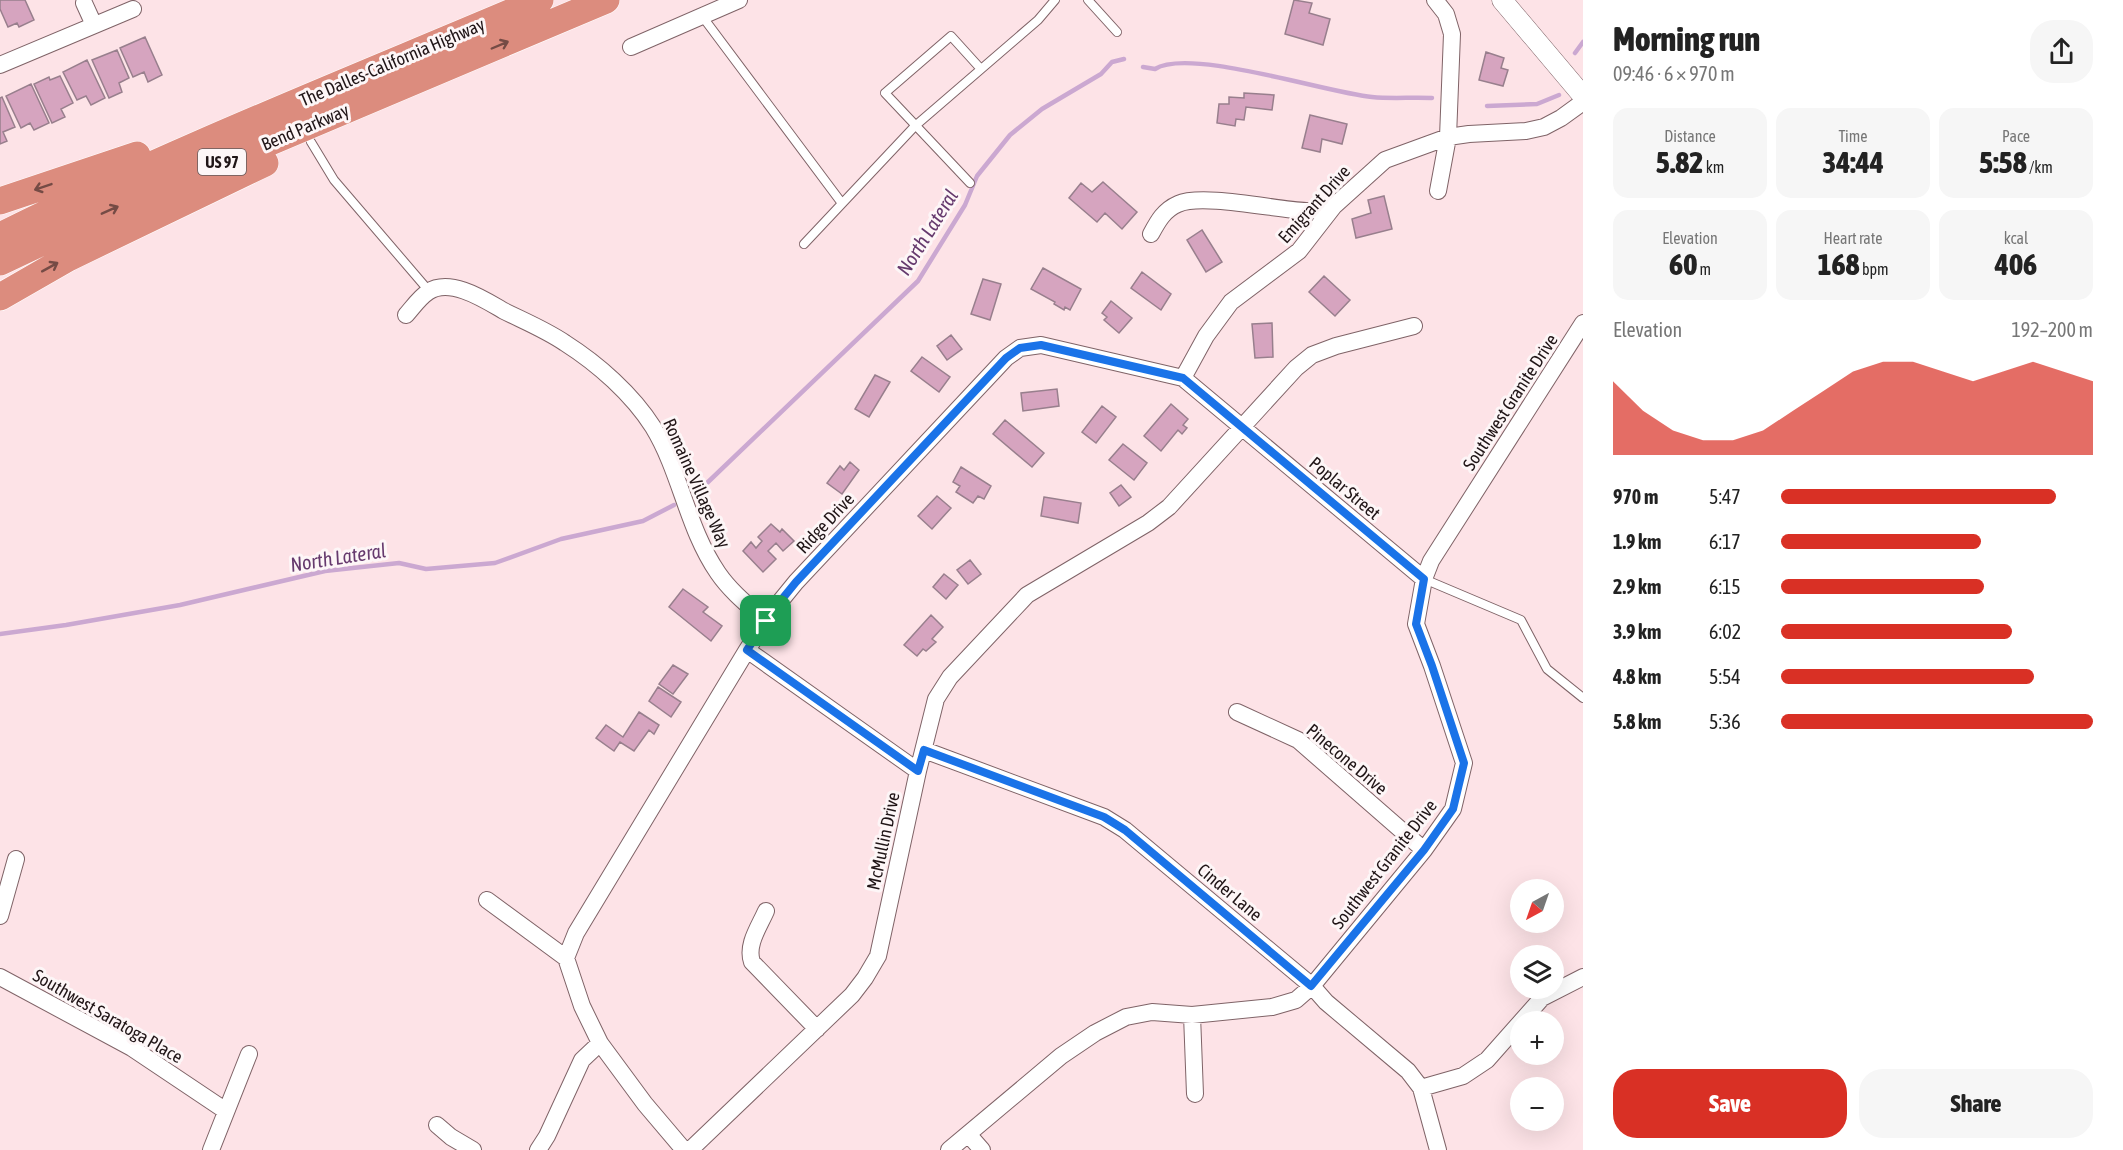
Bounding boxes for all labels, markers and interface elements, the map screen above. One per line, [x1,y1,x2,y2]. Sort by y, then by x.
street label: The Dalles-California Highway [296,13,488,111]
text: Morning run [1613,20,1760,58]
button: share [2030,20,2093,83]
one-way arrow [491,39,509,50]
text: 09:46 · 6 × 970 m [1613,62,1735,85]
street label: Bend Parkway [258,99,352,155]
text: Distance [1664,127,1716,145]
text: Time [1838,127,1868,145]
text: Pace [2002,127,2030,145]
text: 5.82 [1656,145,1703,179]
text: 34:44 [1822,145,1884,179]
text: 5:58 [1979,145,2027,179]
road number: US 97 [198,149,246,175]
text: km [1703,158,1724,176]
text: /km [2027,158,2053,176]
street label: Emigrant Drive [1274,161,1354,247]
one-way arrow [34,182,53,193]
water label: North Lateral [892,185,962,279]
one-way arrow [100,204,118,216]
text: Elevation [1662,229,1718,247]
text: Heart rate [1824,229,1882,247]
text: kcal [2004,229,2028,247]
text: 60 [1669,247,1697,281]
text: 168 [1817,247,1860,281]
text: 406 [1995,247,2037,281]
text: m [1697,260,1711,278]
text: bpm [1860,260,1889,278]
one-way arrow [41,261,58,273]
text: Elevation [1613,318,1682,341]
text: 192–200 m [2011,318,2093,341]
street label: Southwest Granite Drive [1458,330,1562,474]
street label: Romaine Village Way [659,415,735,551]
street label: Poplar Street [1305,452,1385,524]
text: 970 m [1613,485,1658,508]
text: 5:47 [1709,485,1741,508]
street label: Ridge Drive [792,489,858,557]
text: 1.9 km [1613,530,1661,553]
text: 6:17 [1709,530,1741,553]
water label: North Lateral [288,538,388,576]
text: 2.9 km [1613,575,1661,598]
text: 6:15 [1709,575,1741,598]
pin [740,595,791,646]
icon: arrive [749,604,782,637]
text: 3.9 km [1613,620,1661,643]
text: 6:02 [1709,620,1741,643]
text: 4.8 km [1613,665,1661,688]
text: 5:54 [1709,665,1741,688]
text: 5.8 km [1613,710,1661,733]
text: 5:36 [1709,710,1741,733]
street label: Pinecone Drive [1302,719,1392,799]
street label: McMullin Drive [862,790,904,892]
street label: Southwest Granite Drive [1327,795,1441,933]
street label: Cinder Lane [1193,859,1267,925]
north arrow [1510,879,1564,933]
map controls [1510,879,1564,1131]
button: layers [1510,945,1564,999]
street label: Southwest Saratoga Place [30,965,186,1067]
button: + [1510,1011,1564,1065]
button: Save [1613,1069,1847,1138]
button: Share [1859,1069,2093,1138]
button: − [1510,1077,1564,1131]

